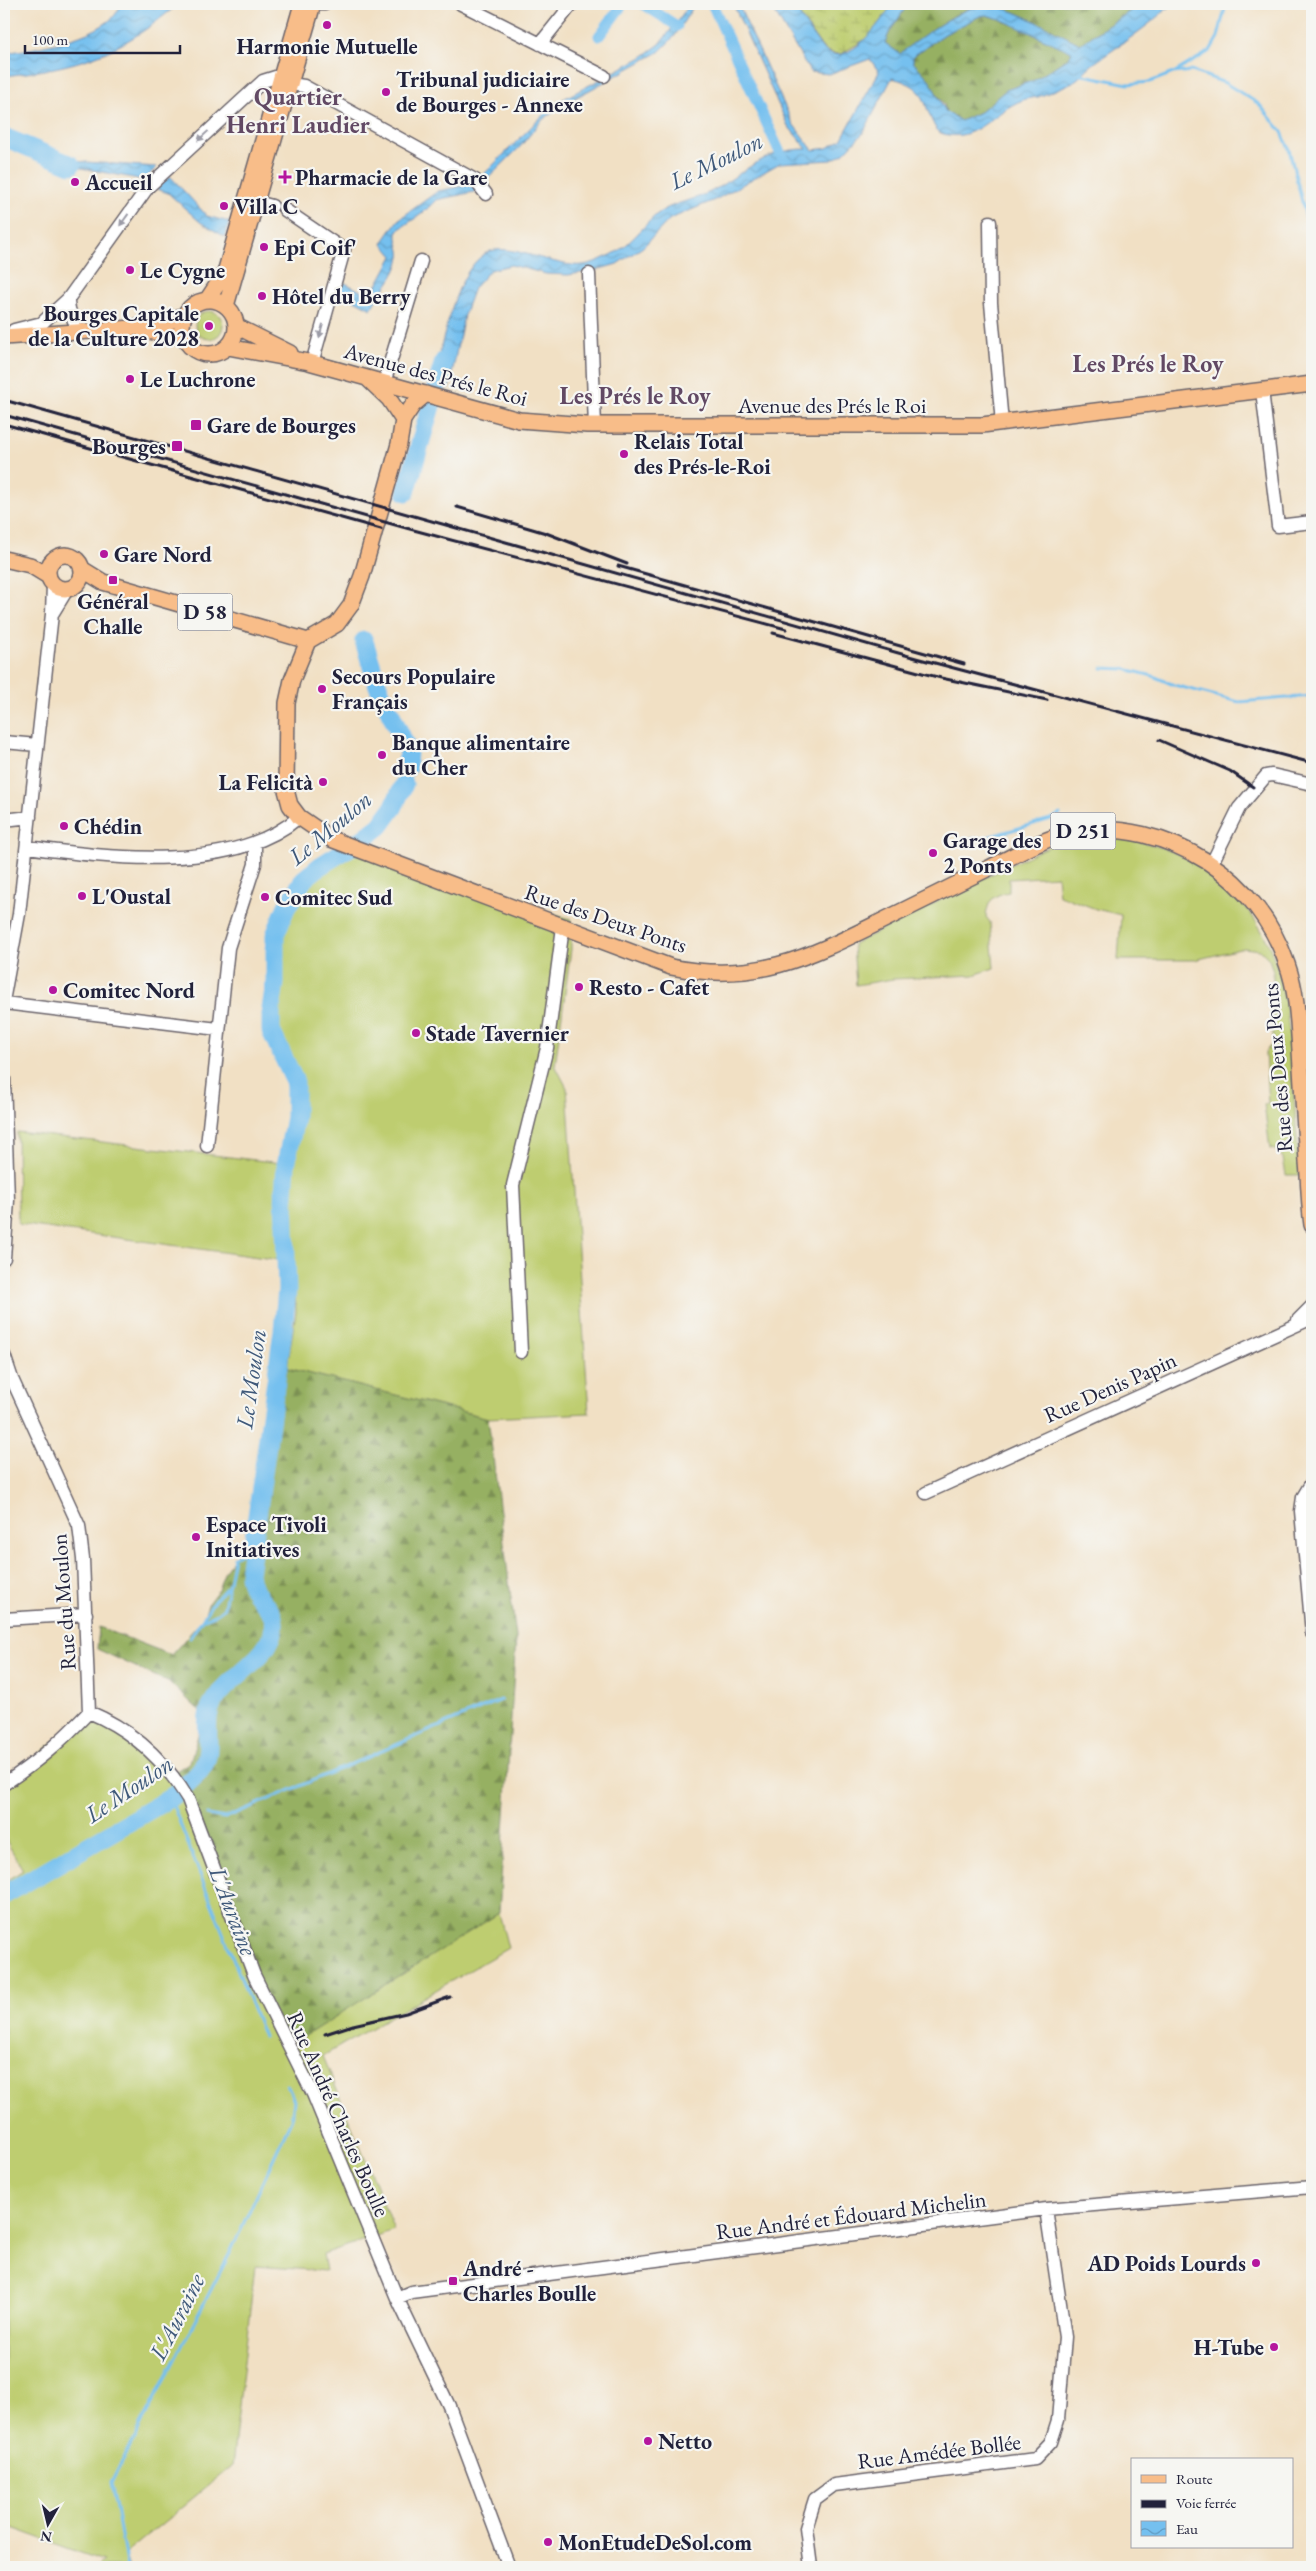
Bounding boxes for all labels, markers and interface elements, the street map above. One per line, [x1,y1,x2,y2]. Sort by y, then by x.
marker: Harmonie Mutuelle [321,19,333,31]
scale bar [25,22,180,54]
text: 100 m [32,30,69,49]
place label: Harmonie Mutuelle [236,32,418,61]
place label: Tribunal judiciaire de Bourges - Annexe [396,65,583,119]
district label: Quartier Henri Laudier [226,81,370,140]
marker: Tribunal judiciaire de Bourges - Annexe [380,86,392,98]
water label: Le Moulon [663,125,768,197]
one-way arrow [197,130,209,142]
place label: Pharmacie de la Gare [295,163,488,192]
place label: Accueil [84,168,153,197]
marker: Pharmacie de la Gare [279,171,291,183]
marker: Accueil [69,176,81,188]
place label: Villa C [234,192,298,221]
marker: Villa C [218,200,230,212]
one-way arrow [119,213,129,227]
place label: Epi Coif' [274,233,357,262]
marker: Epi Coif' [258,241,270,253]
place label: Le Cygne [140,256,225,285]
marker: Le Cygne [124,264,136,276]
place label: Hôtel du Berry [272,282,411,311]
marker: Hôtel du Berry [256,290,268,302]
place label: Bourges Capitale de la Culture 2028 [28,299,199,353]
marker: Bourges Capitale de la Culture 2028 [203,320,215,332]
one-way arrow [317,324,325,339]
street label: Avenue des Prés le Roi [340,336,531,413]
district label: Les Prés le Roy [1073,348,1224,380]
place label: Le Luchrone [140,365,255,394]
marker: Le Luchrone [124,373,136,385]
district label: Les Prés le Roy [560,380,711,412]
street label: Avenue des Prés le Roi [737,391,926,420]
place label: Gare de Bourges [207,411,356,440]
marker: Gare de Bourges [189,418,203,432]
place label: Relais Total des Prés-le-Roi [634,427,771,481]
place label: Bourges [92,432,166,461]
marker: Bourges [170,439,184,453]
marker: Relais Total des Prés-le-Roi [618,448,630,460]
place label: Gare Nord [114,540,212,569]
marker: Gare Nord [98,548,110,560]
marker: Général Challe [107,574,119,586]
place label: Général Challe [77,587,149,641]
road number: D 58 [178,594,232,630]
place label: Secours Populaire Français [332,662,495,716]
marker: Secours Populaire Français [316,683,328,695]
place label: Banque alimentaire du Cher [392,728,570,782]
marker: Banque alimentaire du Cher [376,749,388,761]
place label: La Felicità [219,768,313,797]
marker: La Felicità [317,776,329,788]
water label: Le Moulon [281,784,378,872]
place label: Chédin [74,812,143,841]
road number: D 251 [1050,812,1116,849]
marker: Chédin [58,820,70,832]
place label: Garage des 2 Ponts [943,826,1041,880]
marker: Garage des 2 Ponts [927,847,939,859]
street label: Rue des Deux Ponts [521,877,691,960]
place label: L'Oustal [92,882,171,911]
place label: Comitec Sud [275,883,393,912]
marker: L'Oustal [76,890,88,902]
marker: Comitec Sud [259,891,271,903]
place label: Resto - Cafet [589,973,710,1002]
place label: Comitec Nord [63,976,195,1005]
marker: Resto - Cafet [573,981,585,993]
street label: Rue des Deux Ponts [1256,982,1299,1154]
marker: Comitec Nord [47,984,59,996]
place label: Stade Tavernier [426,1019,570,1048]
marker: Stade Tavernier [410,1027,422,1039]
water label: Le Moulon [228,1327,273,1432]
street label: Rue Denis Papin [1039,1345,1181,1430]
place label: Espace Tivoli Initiatives [206,1510,327,1564]
marker: Espace Tivoli Initiatives [190,1531,202,1543]
street label: Rue du Moulon [44,1532,83,1671]
water label: Le Moulon [78,1748,179,1830]
water label: L'Auraine [202,1861,265,1961]
street label: Rue André Charles Boulle [280,2007,397,2222]
street label: Rue André et Édouard Michelin [714,2184,988,2246]
place label: AD Poids Lourds [1086,2249,1246,2278]
place label: André - Charles Boulle [462,2254,596,2308]
marker: AD Poids Lourds [1250,2257,1262,2269]
water label: L'Auraine [141,2267,212,2366]
marker: André - Charles Boulle [447,2275,459,2287]
place label: H-Tube [1194,2333,1264,2362]
marker: H-Tube [1268,2341,1280,2353]
place label: Netto [658,2427,712,2456]
street label: Rue Amédée Bollée [856,2427,1023,2476]
marker: Netto [642,2435,654,2447]
legend [1131,2458,1294,2548]
text: Route [1176,2469,1213,2488]
text: Voie ferrée [1176,2493,1236,2512]
north arrow [22,2498,72,2548]
text: Eau [1176,2519,1198,2538]
text: N [39,2527,53,2547]
place label: MonEtudeDeSol.com [558,2528,752,2557]
marker: MonEtudeDeSol.com [542,2536,554,2548]

